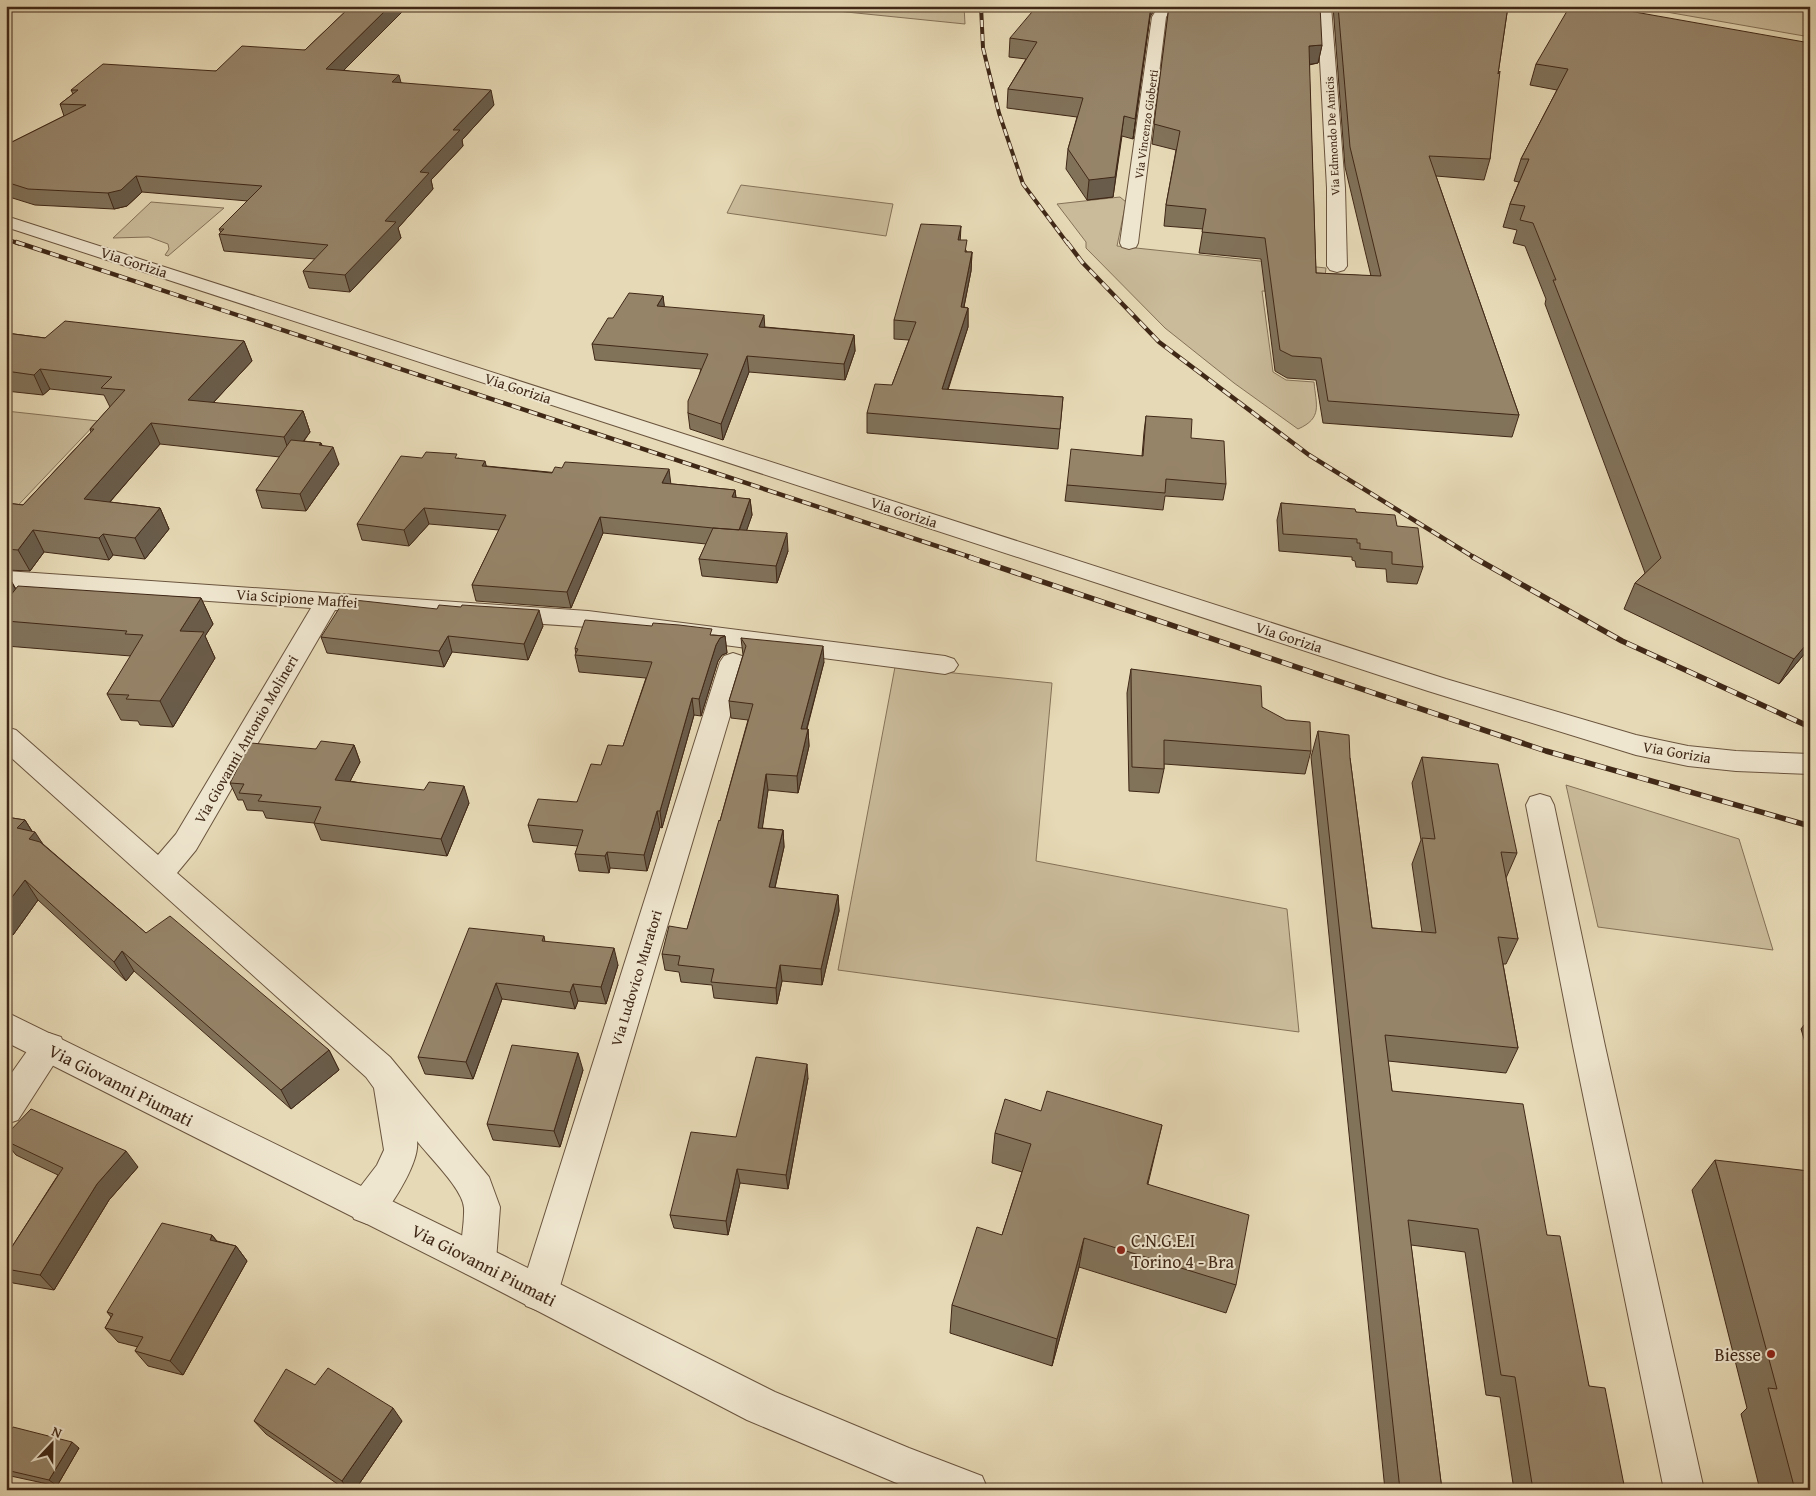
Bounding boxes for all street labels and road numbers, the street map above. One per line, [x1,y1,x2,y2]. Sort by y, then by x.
street label: Via Vincenzo Gioberti [1130,68,1162,180]
street label: Via Edmondo De Amicis [1320,76,1344,196]
street label: Via Gorizia [98,241,170,283]
street label: Via Gorizia [482,367,554,409]
street label: Via Gorizia [868,491,940,533]
street label: Via Scipione Maffei [236,583,358,613]
street label: Via Gorizia [1253,616,1325,658]
street label: Via Giovanni Antonio Molineri [189,651,303,827]
street label: Via Gorizia [1641,736,1713,768]
street label: Via Ludovico Muratori [605,907,667,1049]
street label: Via Giovanni Piumati [44,1037,198,1133]
street label: Via Giovanni Piumati [407,1217,561,1313]

